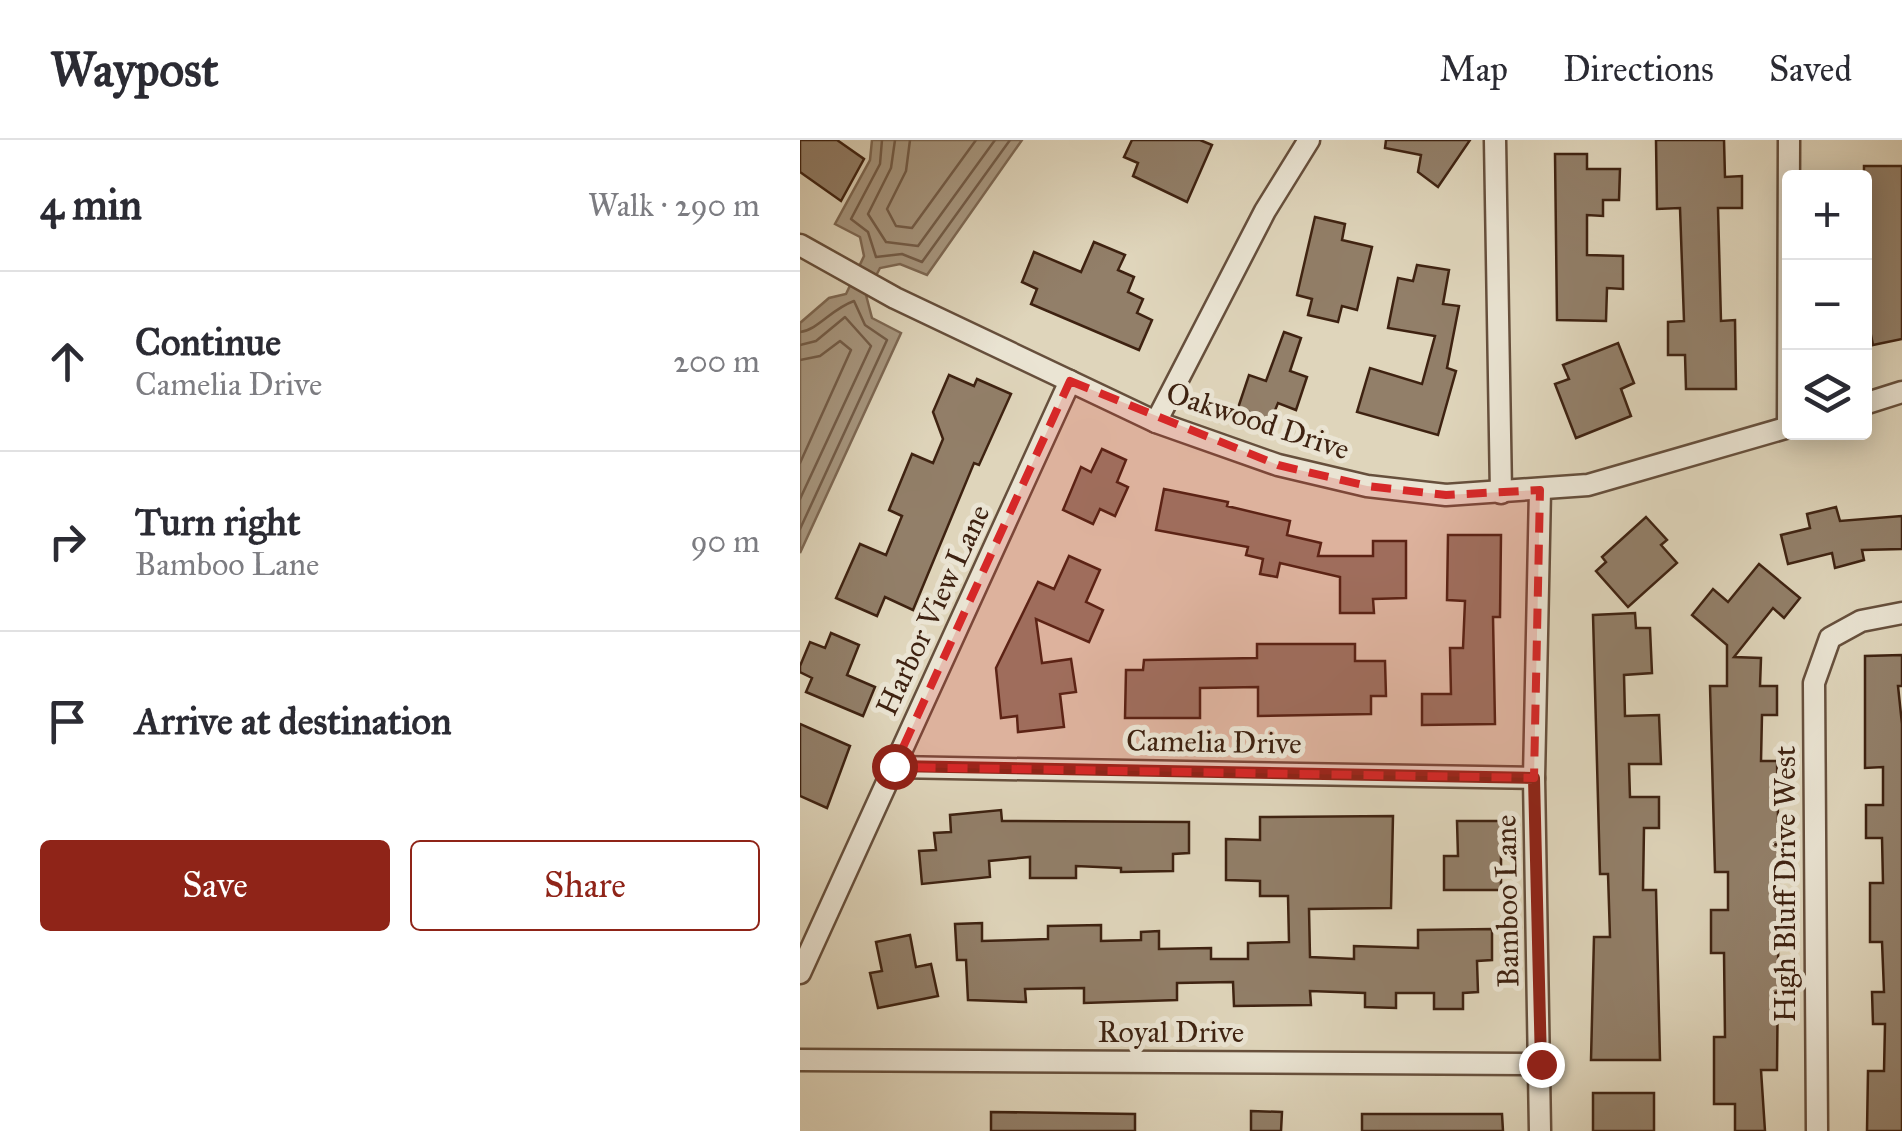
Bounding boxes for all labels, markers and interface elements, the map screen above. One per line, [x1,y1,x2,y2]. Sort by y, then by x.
text: Waypost [50,40,219,99]
text: Map [1440,48,1508,91]
text: Directions [1563,48,1714,91]
text: Saved [1769,48,1852,91]
map controls [1782,170,1872,440]
button: + [1782,170,1872,260]
text: 4 min [40,179,142,231]
text: Walk · 290 m [588,186,760,225]
button: − [1782,260,1872,350]
text: Continue [135,319,281,365]
icon: ahead [40,334,95,389]
text: 200 m [673,342,760,381]
button: layers [1782,350,1872,440]
text: Camelia Drive [135,365,322,404]
street label: Oakwood Drive [1162,374,1354,468]
text: Turn right [135,499,301,545]
street label: Harbor View Lane [868,499,998,721]
icon: right [40,514,95,569]
text: 90 m [690,522,760,561]
text: Bamboo Lane [135,545,319,584]
icon: arrive [40,694,95,749]
text: Arrive at destination [135,698,452,744]
street label: Camelia Drive [1126,722,1302,762]
route start [872,744,918,790]
street label: High Bluff Drive West [1767,745,1803,1022]
street label: Bamboo Lane [1487,814,1527,988]
button: Save [40,840,390,931]
button: Share [410,840,760,931]
street label: Royal Drive [1098,1014,1244,1050]
route end [1519,1042,1565,1088]

